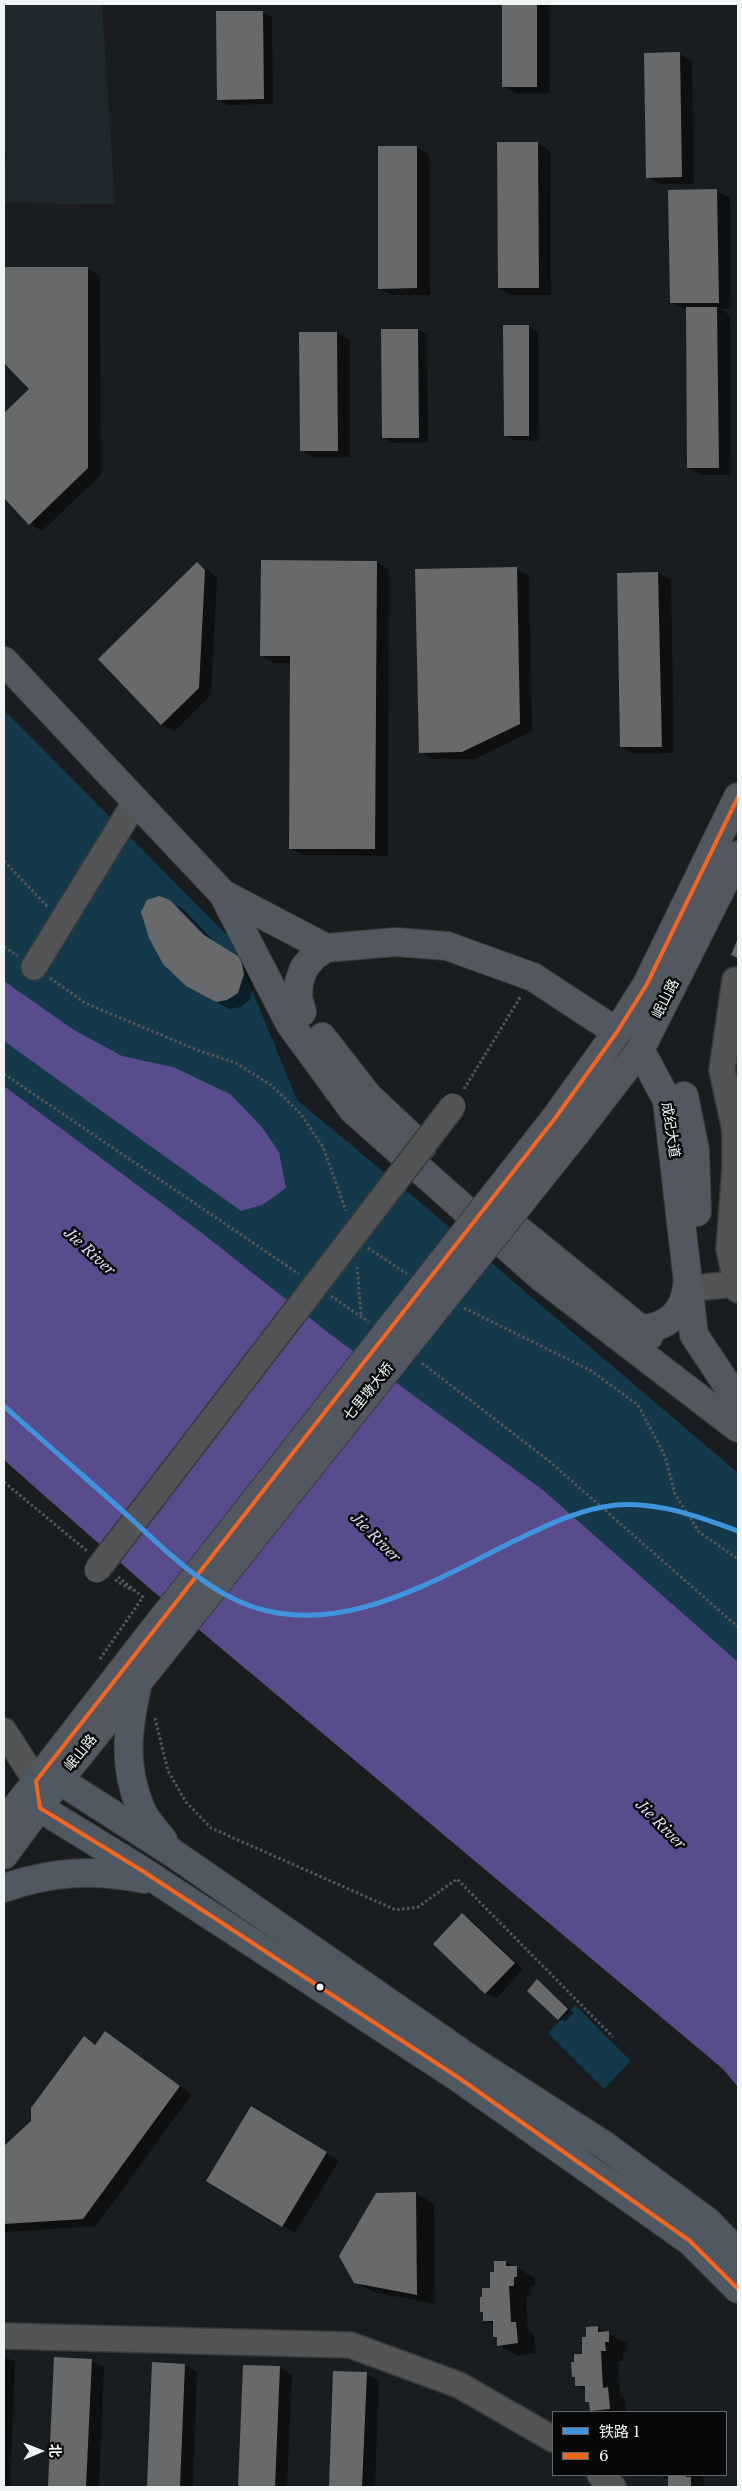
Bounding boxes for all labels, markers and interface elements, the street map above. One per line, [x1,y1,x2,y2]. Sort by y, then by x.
street label: 岷山路 [649,976,683,1022]
street label: 成纪大道 [657,1101,683,1159]
water label: Jie River [60,1224,118,1280]
street label: 七里墩大桥 [340,1360,398,1424]
water label: Jie River [346,1509,404,1567]
street label: 岷山路 [61,1731,101,1775]
water label: Jie River [631,1796,689,1854]
unlabelled marker [315,1982,325,1992]
legend [552,2411,727,2476]
text: 铁路 1 [599,2422,640,2441]
north arrow [15,2426,65,2476]
text: 北 [46,2444,64,2458]
text: 6 [599,2446,609,2465]

